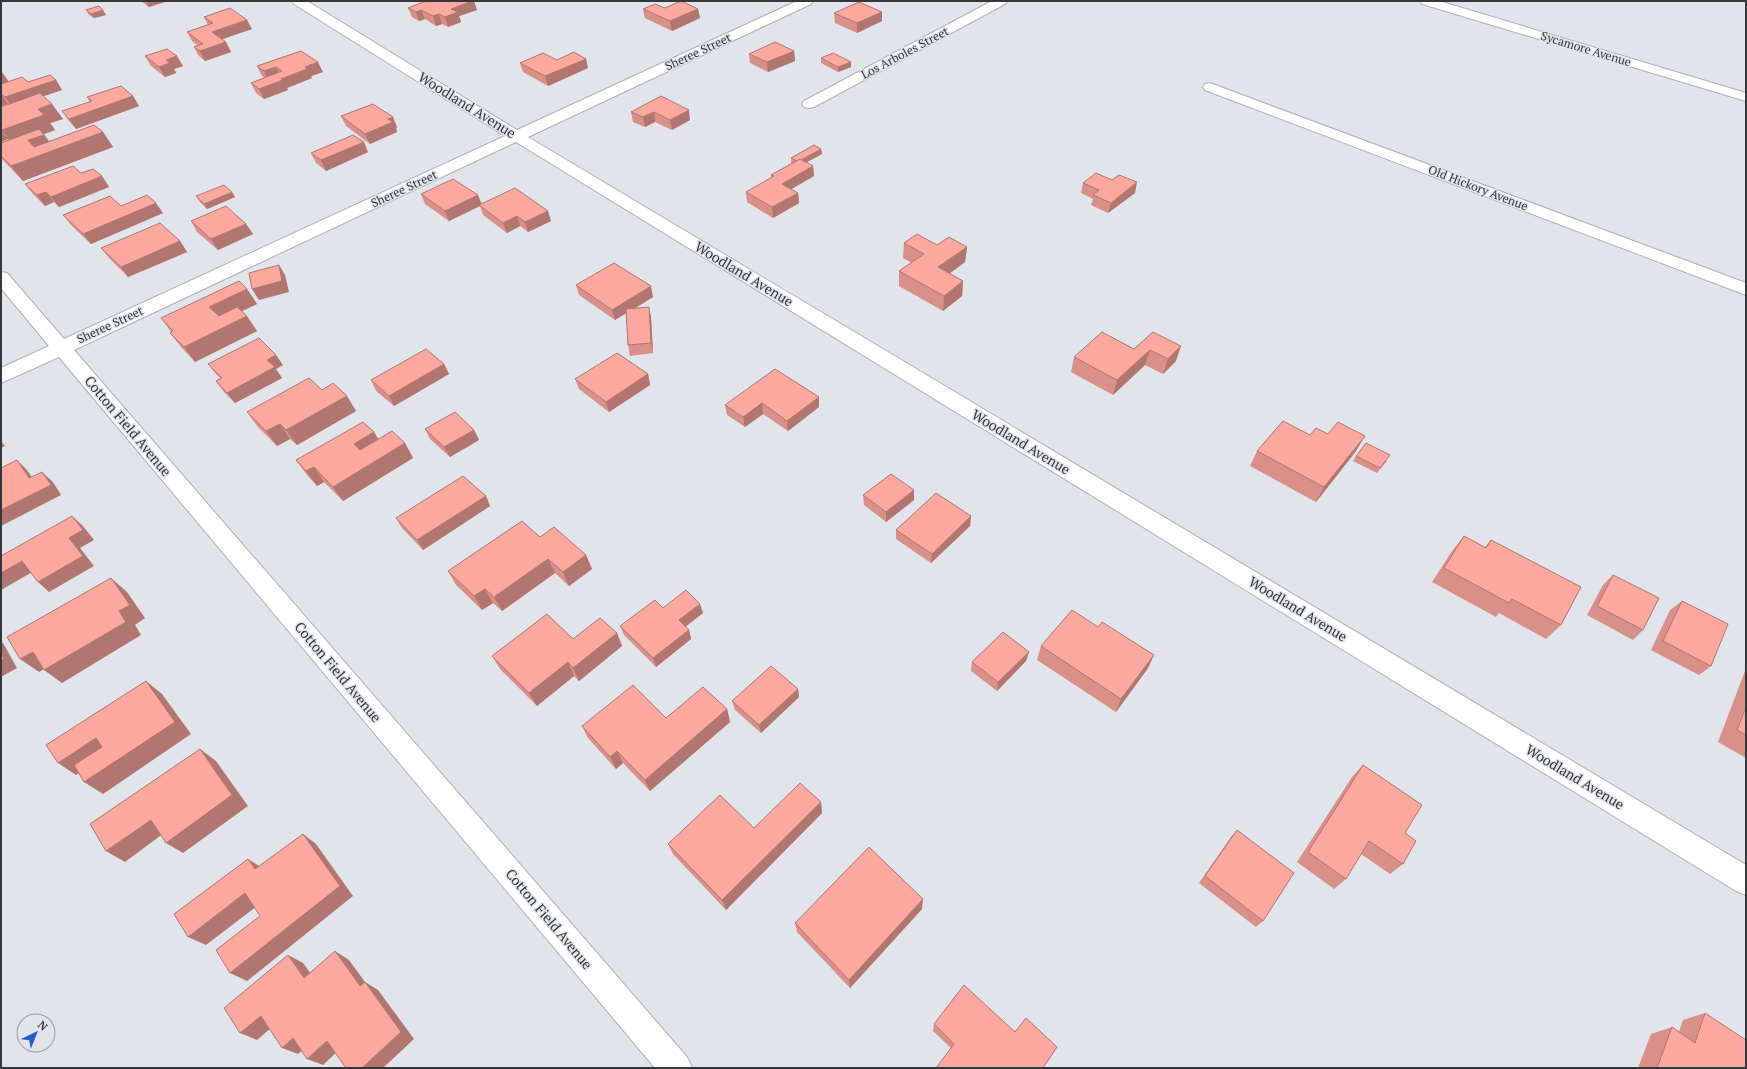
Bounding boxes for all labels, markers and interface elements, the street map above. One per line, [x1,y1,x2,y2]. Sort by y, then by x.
street label: Los Arboles Street [858,23,952,82]
street label: Sycamore Avenue [1539,28,1633,69]
street label: Sheree Street [662,29,734,73]
street label: Woodland Avenue [415,67,520,142]
street label: Old Hickory Avenue [1426,162,1530,213]
street label: Sheree Street [368,166,440,210]
street label: Woodland Avenue [691,237,797,310]
street label: Sheree Street [74,302,146,346]
street label: Cotton Field Avenue [81,371,176,480]
street label: Woodland Avenue [968,405,1074,478]
street label: Woodland Avenue [1245,572,1351,645]
street label: Cotton Field Avenue [291,617,386,726]
street label: Woodland Avenue [1522,740,1628,813]
street label: Cotton Field Avenue [502,864,597,973]
north arrow [16,1013,56,1053]
text: N [35,1018,51,1034]

